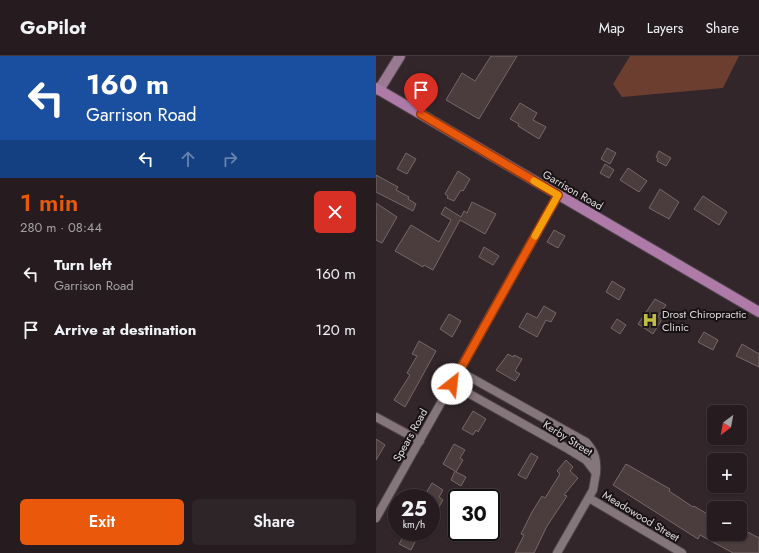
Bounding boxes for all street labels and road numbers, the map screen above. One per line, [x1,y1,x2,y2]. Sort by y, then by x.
street label: Garrison Road [540,166,606,214]
street label: Spears Road [389,406,431,464]
street label: Kerby Street [540,416,596,460]
street label: Meadowood Street [600,487,683,545]

